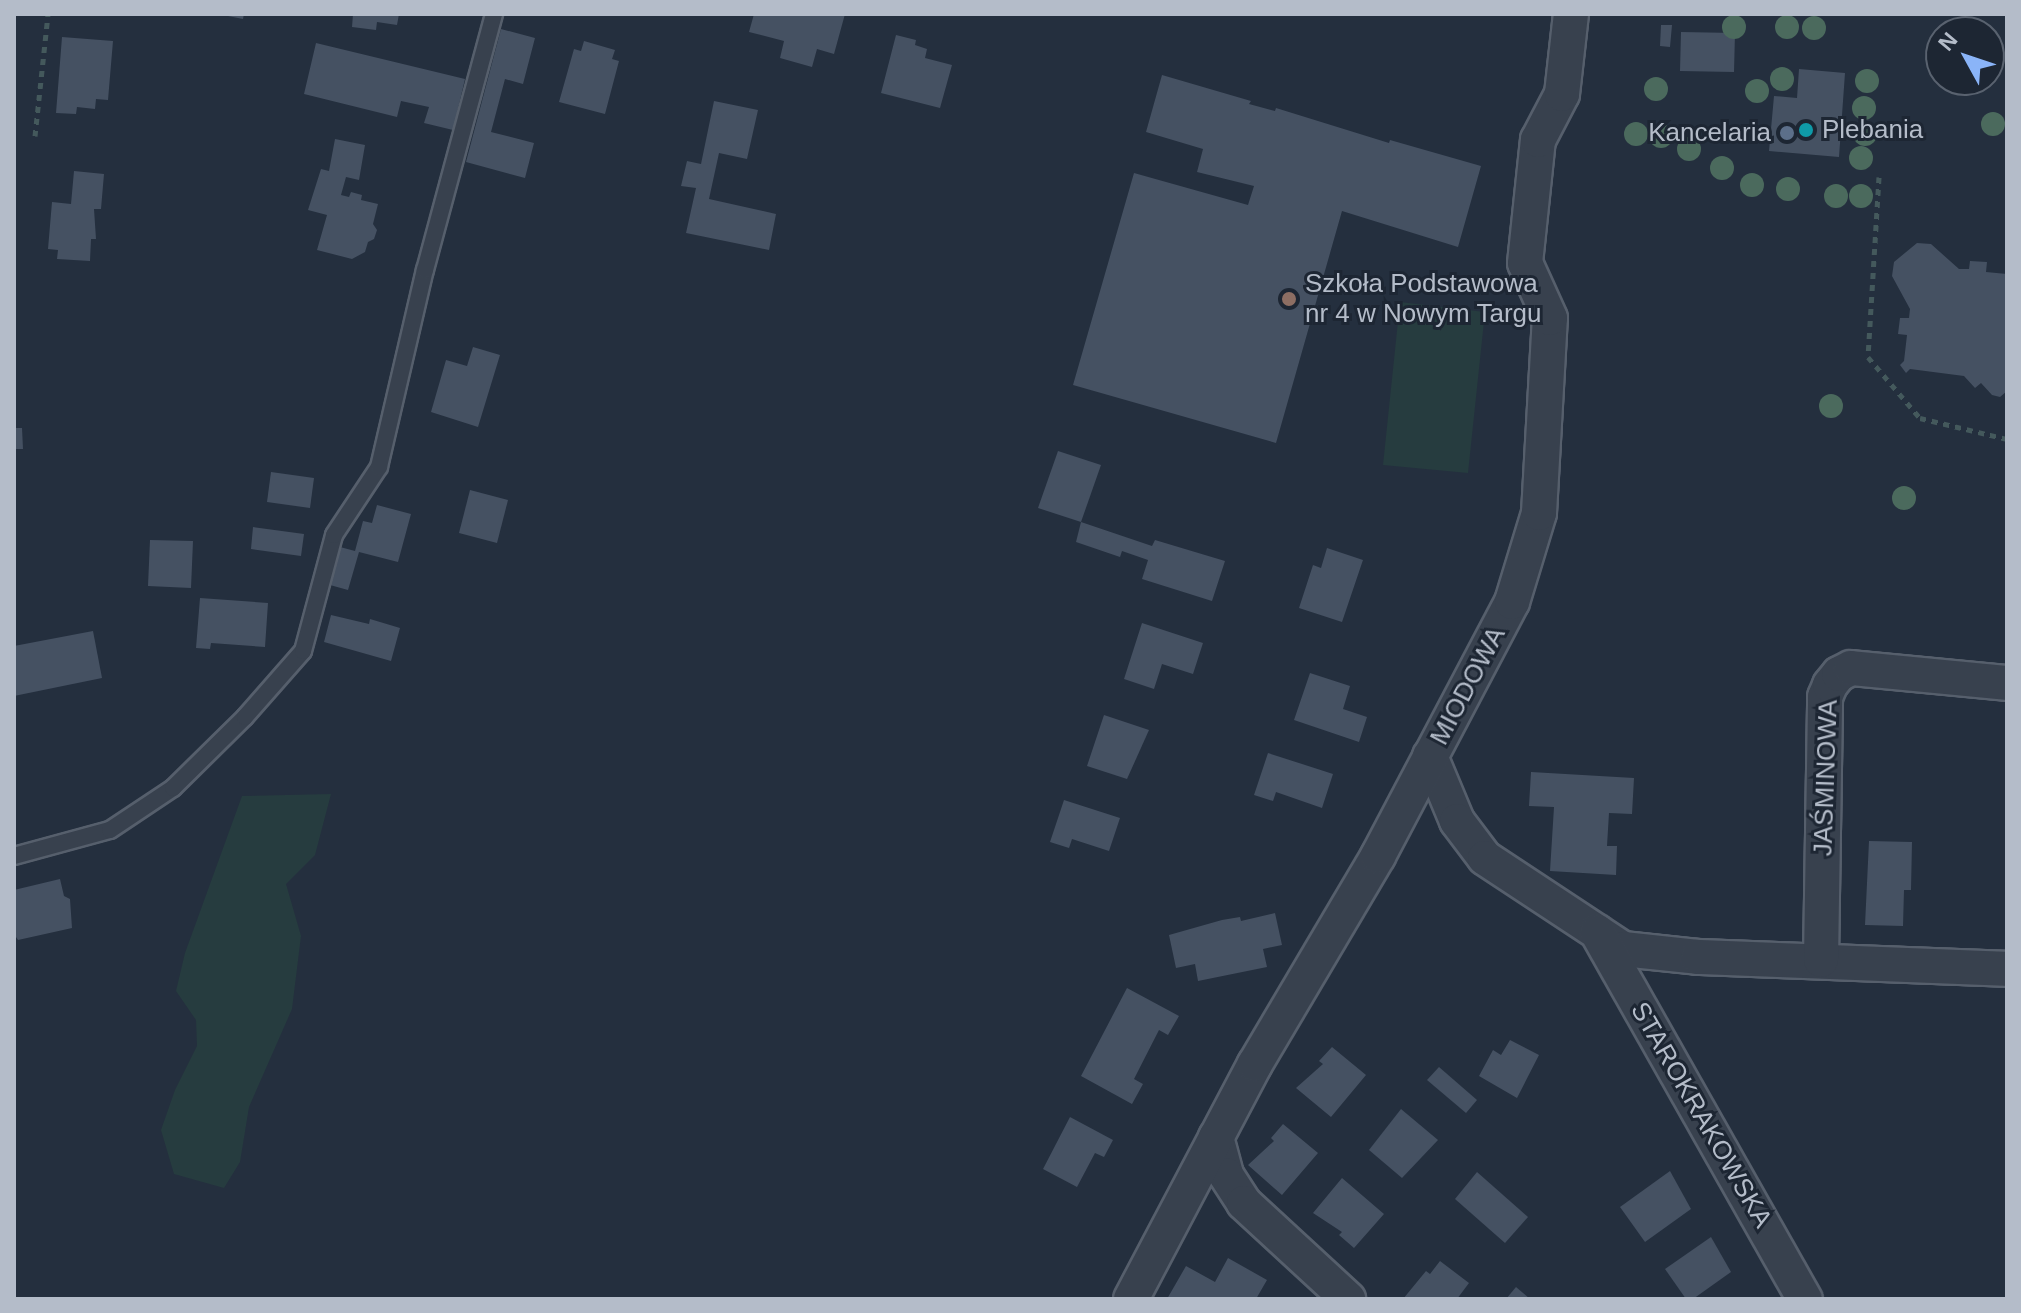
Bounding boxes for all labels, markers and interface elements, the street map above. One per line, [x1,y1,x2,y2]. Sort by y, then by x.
north arrow [1925,16,2005,96]
text: N [1933,27,1962,56]
place label: Plebania [1822,114,1923,146]
place label: Kancelaria [1648,117,1771,149]
marker: Plebania [1797,121,1815,139]
marker: Kancelaria [1778,124,1796,142]
place label: Szkoła Podstawowa nr 4 w Nowym Targu [1305,268,1542,330]
marker: Szkoła Podstawowa nr 4 w Nowym Targu [1280,290,1298,308]
street label: MIODOWA [1424,622,1512,750]
street label: JAŚMINOWA [1808,699,1844,857]
street label: STAROKRAKOWSKA [1624,997,1778,1233]

